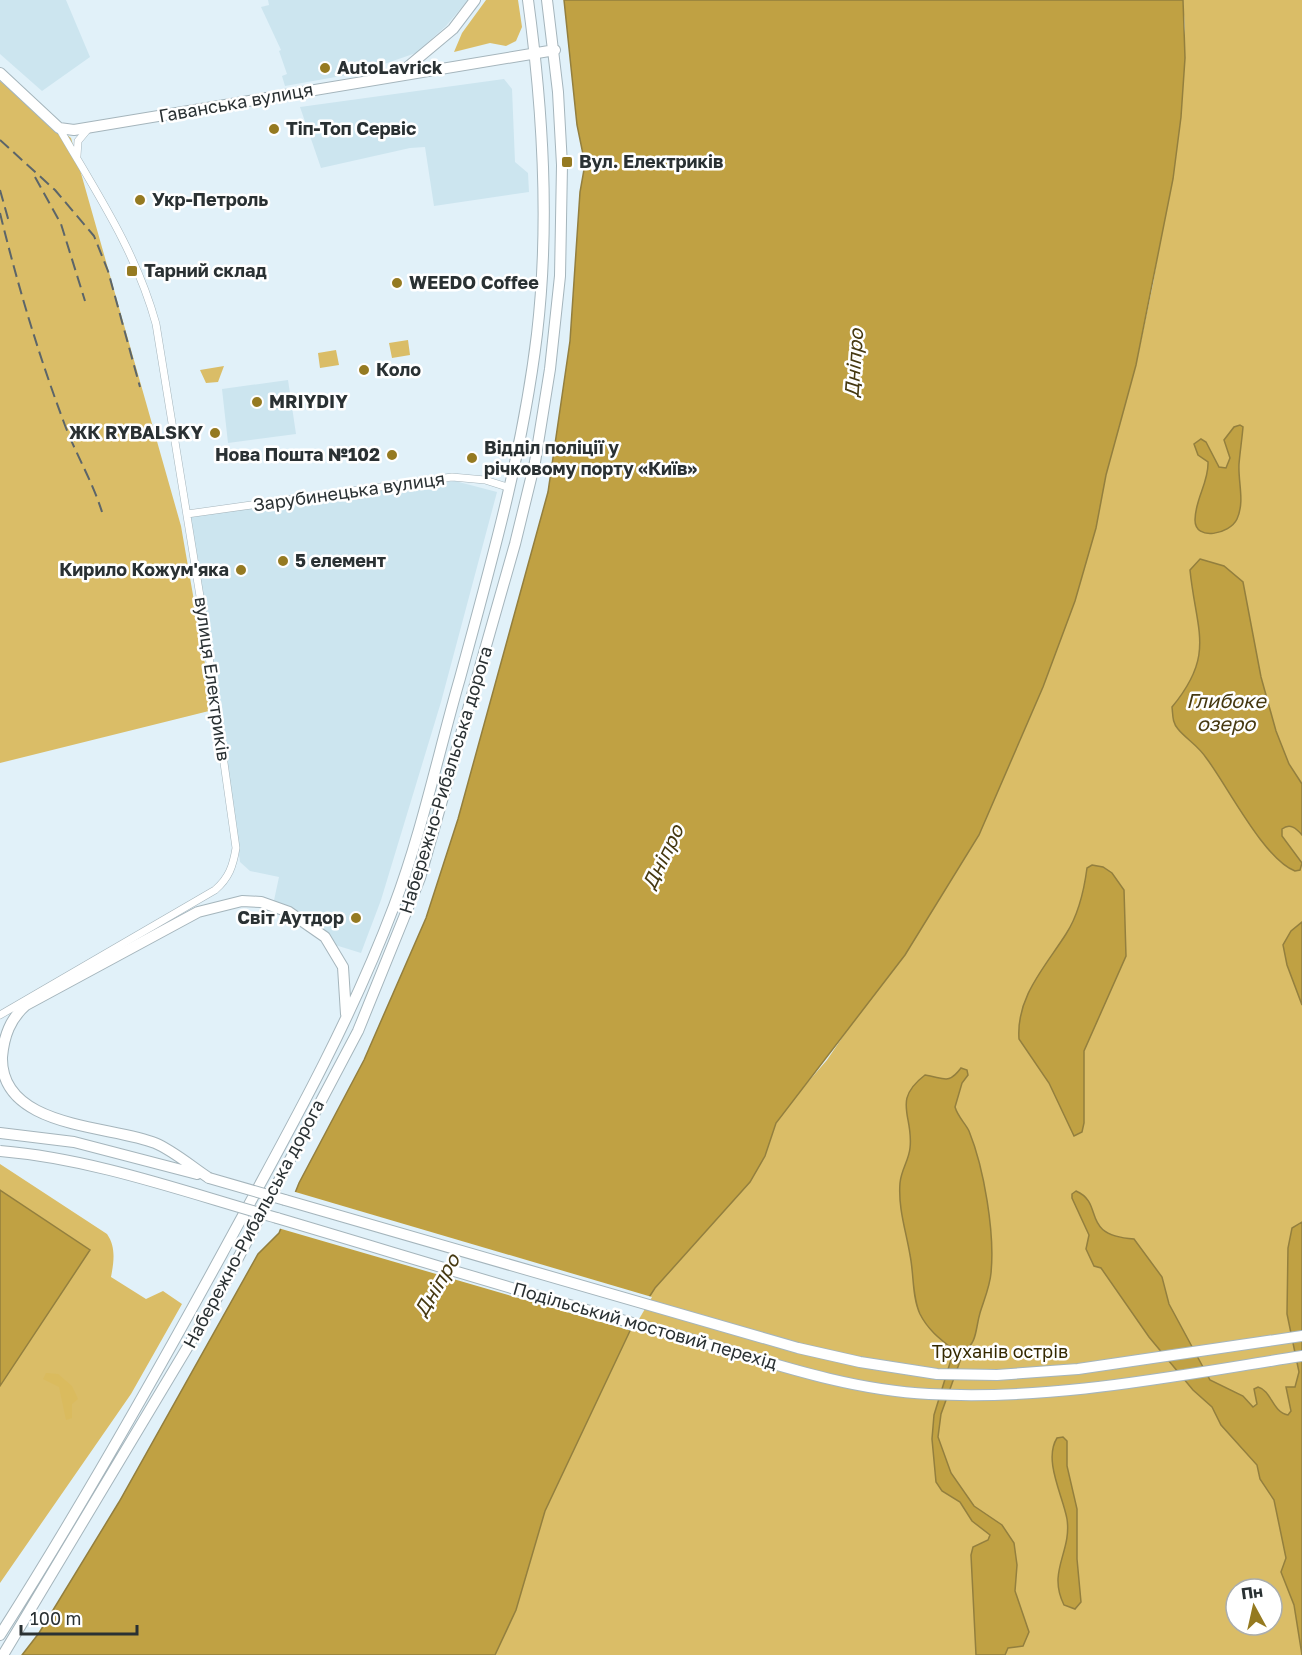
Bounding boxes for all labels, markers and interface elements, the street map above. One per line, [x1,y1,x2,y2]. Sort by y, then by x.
place label: AutoLavrick [337,56,443,78]
marker: AutoLavrick [318,61,332,75]
street label: Гаванська вулиця [157,78,315,126]
place label: Тіп-Топ Сервіс [286,117,416,139]
marker: Тіп-Топ Сервіс [267,122,281,136]
place label: Вул. Електриків [579,150,723,172]
marker: Вул. Електриків [560,155,574,169]
place label: Укр-Петроль [152,188,268,210]
marker: Укр-Петроль [133,193,147,207]
place label: Тарний склад [144,259,267,281]
marker: Тарний склад [125,264,139,278]
place label: WEEDO Coffee [409,271,539,293]
marker: WEEDO Coffee [390,276,404,290]
water label: Дніпро [839,327,867,399]
place label: Коло [376,358,421,380]
marker: Коло [357,363,371,377]
place label: MRIYDIY [269,390,348,412]
marker: MRIYDIY [250,395,264,409]
place label: ЖК RYBALSKY [69,421,203,443]
marker: ЖК RYBALSKY [208,426,222,440]
place label: Відділ поліції у річковому порту «Київ» [484,436,697,479]
place label: Нова Пошта №102 [215,443,380,465]
marker: Нова Пошта №102 [385,448,399,462]
marker: Відділ поліції у річковому порту «Київ» [465,451,479,465]
street label: Зарубинецька вулиця [251,467,446,515]
place label: 5 елемент [295,549,386,571]
marker: 5 елемент [276,554,290,568]
place label: Кирило Кожум'яка [59,558,229,580]
marker: Кирило Кожум'яка [234,563,248,577]
street label: вулиця Електриків [191,595,235,763]
street label: Набережно-Рибальська дорога [394,643,496,916]
water label: Глибоке озеро [1186,688,1267,735]
water label: Дніпро [636,820,688,893]
place label: Світ Аутдор [237,906,344,928]
marker: Світ Аутдор [349,911,363,925]
street label: Набережно-Рибальська дорога [178,1095,328,1352]
water label: Дніпро [408,1248,465,1321]
street label: Подільський мостовий перехід [511,1277,780,1373]
park label: Труханів острів [932,1340,1068,1362]
north arrow [1224,1577,1284,1637]
text: Пн [1240,1581,1264,1604]
scale bar [21,1598,136,1636]
text: 100 m [30,1607,81,1629]

